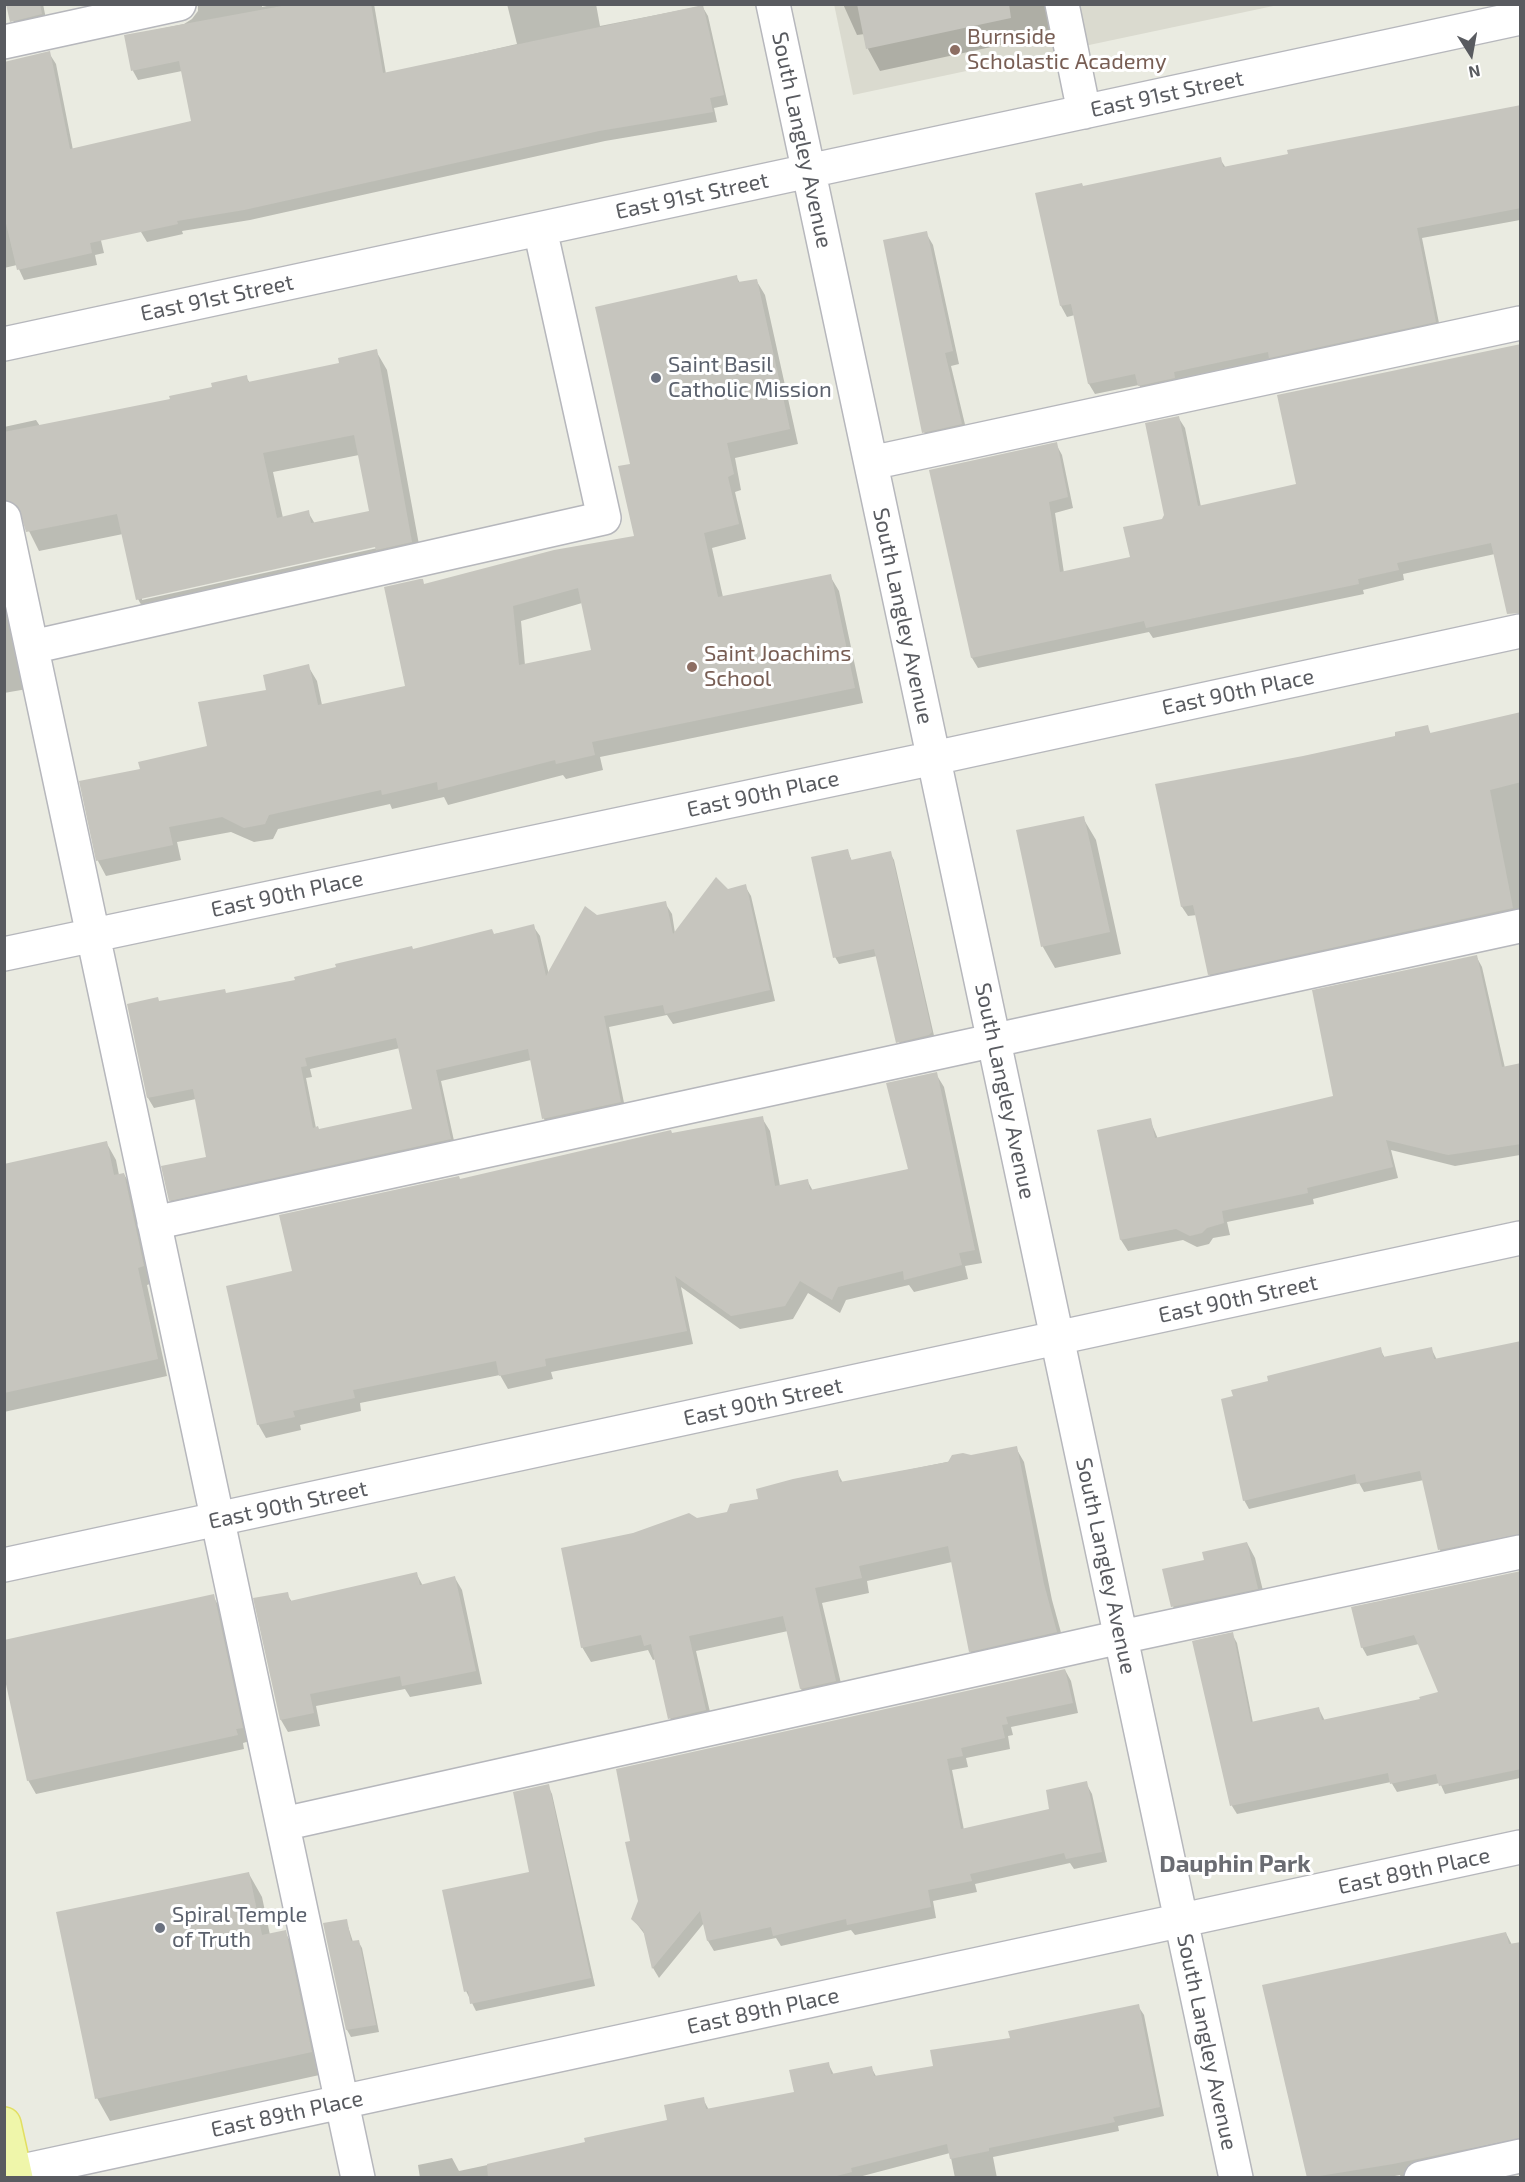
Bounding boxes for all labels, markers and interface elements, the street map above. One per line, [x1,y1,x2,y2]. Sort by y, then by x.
place label: Burnside Scholastic Academy [967,24,1167,76]
north arrow [1441,24,1501,84]
street label: South Langley Avenue [766,29,838,251]
marker: Burnside Scholastic Academy [948,43,962,57]
text: N [1467,62,1482,83]
street label: East 91st Street [1088,65,1246,123]
street label: East 91st Street [613,167,771,225]
street label: East 91st Street [138,269,296,327]
place label: Saint Basil Catholic Mission [668,352,832,404]
marker: Saint Basil Catholic Mission [649,371,663,385]
street label: South Langley Avenue [867,505,939,727]
place label: Saint Joachims School [704,641,851,692]
marker: Saint Joachims School [685,660,699,674]
street label: East 90th Place [1160,663,1316,721]
street label: East 90th Place [685,765,841,823]
street label: East 90th Place [209,865,365,923]
street label: South Langley Avenue [969,980,1041,1202]
street label: East 90th Street [1156,1269,1320,1329]
street label: East 90th Street [681,1372,845,1432]
street label: South Langley Avenue [1070,1455,1142,1677]
street label: East 90th Street [206,1475,370,1535]
street label: East 89th Place [1336,1842,1492,1900]
district label: Dauphin Park [1159,1850,1311,1878]
place label: Spiral Temple of Truth [172,1902,307,1954]
marker: Spiral Temple of Truth [153,1921,167,1935]
street label: South Langley Avenue [1171,1931,1243,2153]
street label: East 89th Place [685,1982,841,2040]
street label: East 89th Place [209,2085,365,2143]

